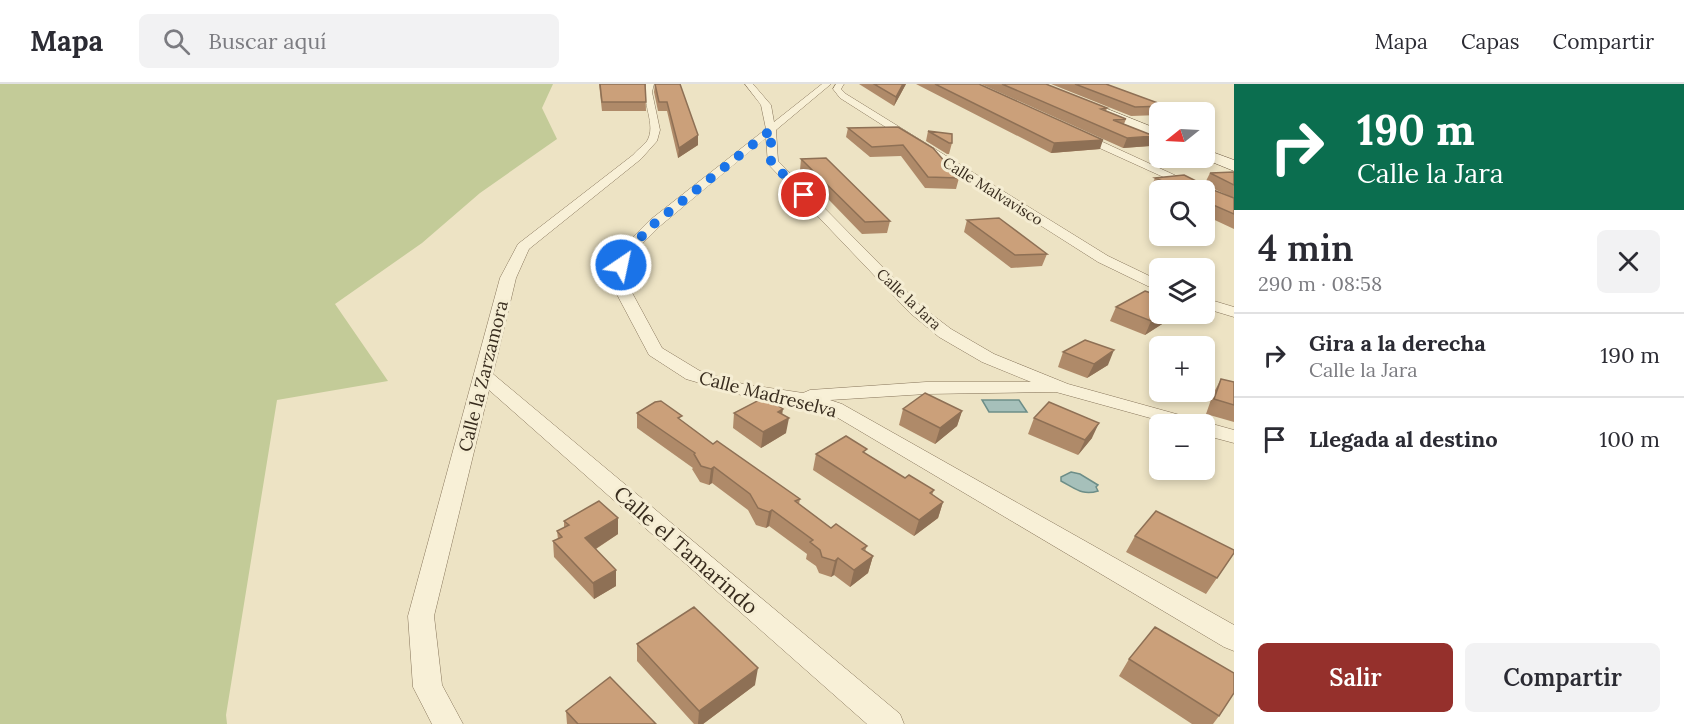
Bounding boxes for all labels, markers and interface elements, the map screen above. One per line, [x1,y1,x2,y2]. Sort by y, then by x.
search box [139,14,559,68]
text: Mapa [30,23,103,59]
icon: search [160,25,193,58]
text: Buscar aquí [208,27,327,55]
text: Mapa [1374,28,1428,55]
text: Capas [1461,28,1520,55]
text: Compartir [1553,28,1654,55]
north arrow [1149,102,1215,168]
map controls [1149,102,1215,480]
text: 190 m [1357,103,1475,157]
icon: right [1258,108,1336,186]
street label: Calle Malvavisco [939,153,1047,229]
text: Calle la Jara [1357,156,1504,190]
pin [778,169,829,220]
icon: arrive [787,178,820,211]
button: search [1149,180,1215,246]
text: 4 min [1258,225,1354,271]
button: close [1597,230,1660,293]
position arrow [589,233,653,297]
button: layers [1149,258,1215,324]
street label: Calle la Jara [873,264,945,334]
text: 290 m · 08:58 [1258,271,1382,296]
street label: Calle la Zarzamora [453,298,513,454]
text: Gira a la derecha [1309,329,1486,357]
button: + [1149,336,1215,402]
icon: right [1258,339,1291,372]
text: 190 m [1600,341,1660,369]
text: Calle la Jara [1309,357,1418,382]
street label: Calle Madreselva [697,366,839,422]
button: − [1149,414,1215,480]
icon: arrive [1258,423,1291,456]
text: Llegada al destino [1309,425,1498,453]
text: 100 m [1599,425,1660,453]
street label: Calle el Tamarindo [608,480,764,620]
button: Salir [1258,643,1453,712]
button: Compartir [1465,643,1660,712]

